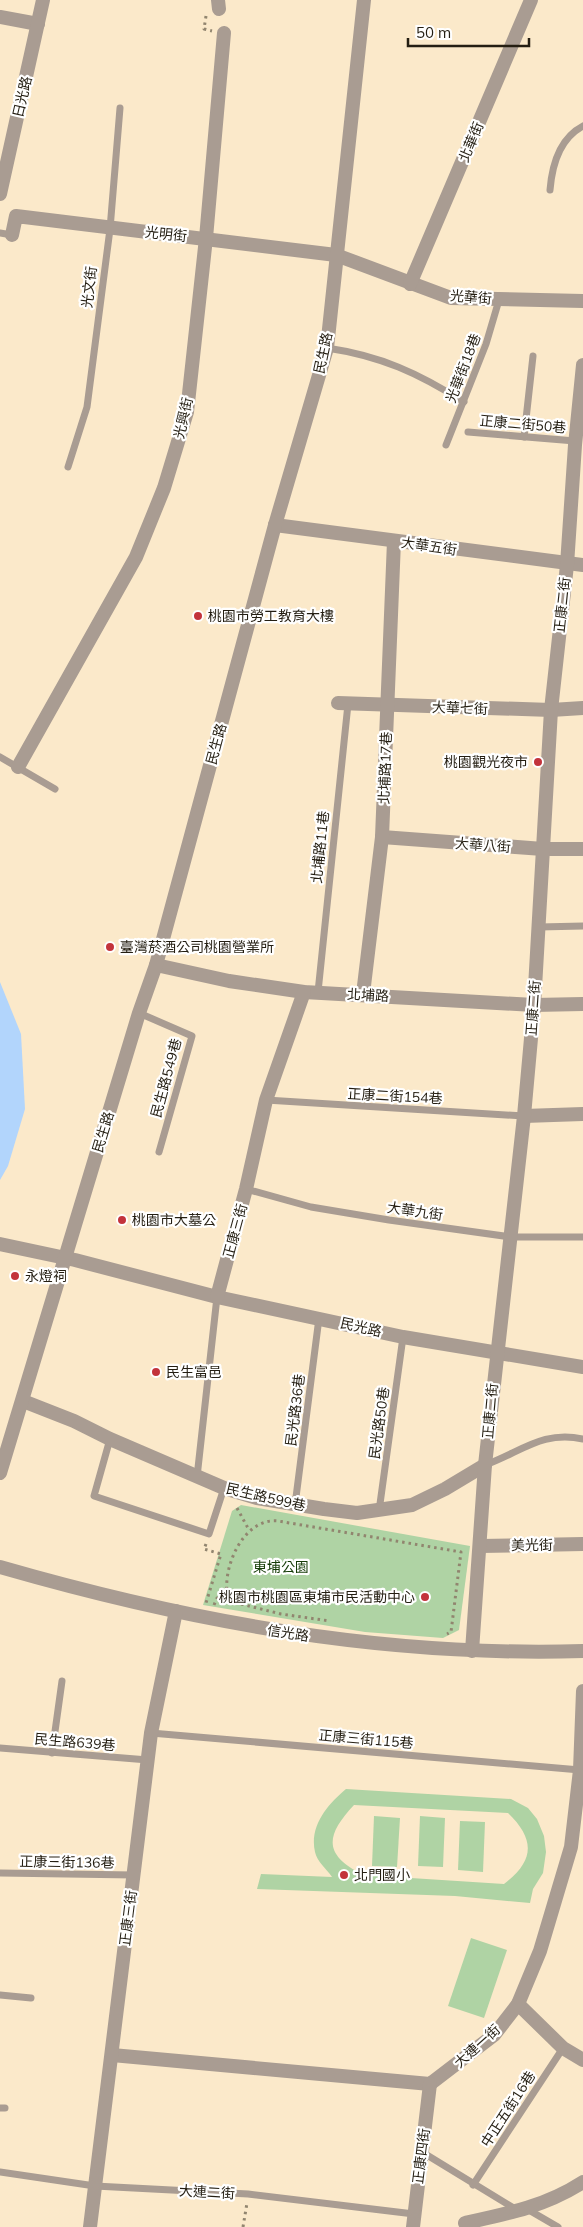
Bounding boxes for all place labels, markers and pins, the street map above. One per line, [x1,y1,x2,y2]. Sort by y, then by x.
place label: 桃園市勞工教育大樓 [208,607,334,625]
marker: 桃園市勞工教育大樓 [192,610,204,622]
place label: 桃園觀光夜市 [444,753,528,771]
marker: 桃園觀光夜市 [532,756,544,768]
place label: 臺灣菸酒公司桃園營業所 [120,938,274,956]
marker: 臺灣菸酒公司桃園營業所 [104,941,116,953]
place label: 桃園市大墓公 [132,1211,216,1229]
marker: 桃園市大墓公 [116,1214,128,1226]
place label: 永燈祠 [25,1267,67,1285]
marker: 永燈祠 [9,1270,21,1282]
place label: 民生富邑 [166,1363,222,1381]
marker: 民生富邑 [150,1366,162,1378]
place label: 桃園市桃園區東埔市民活動中心 [219,1588,415,1606]
marker: 桃園市桃園區東埔市民活動中心 [419,1591,431,1603]
place label: 北門國小 [354,1866,410,1884]
marker: 北門國小 [338,1869,350,1881]

